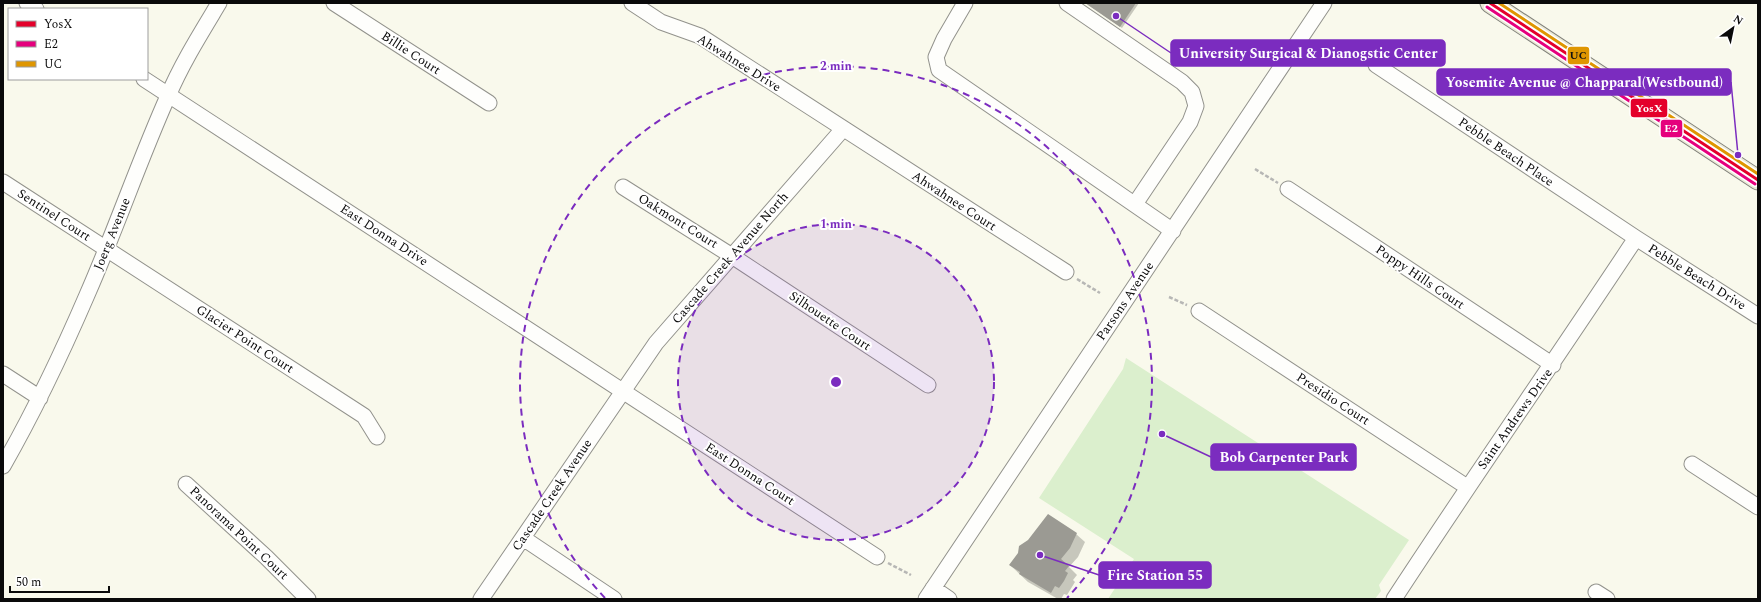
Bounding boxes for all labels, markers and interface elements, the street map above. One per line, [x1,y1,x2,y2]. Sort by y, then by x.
legend [8,8,148,80]
north arrow [1713,8,1753,48]
text: N [1730,10,1747,30]
text: YosX [44,15,72,34]
street label: Billie Court [377,26,445,80]
street label: Ahwahnee Drive [693,29,785,97]
text: E2 [44,35,58,54]
callout: University Surgical & Dianogstic Center [1171,40,1445,66]
text: University Surgical & Dianogstic Center [1179,43,1437,64]
line badge: UC [1567,46,1590,65]
text: UC [1570,47,1587,64]
text: UC [44,55,62,74]
text: 2 min [820,57,853,76]
callout: Yosemite Avenue @ Chapparal(Westbound) [1437,69,1731,95]
text: Yosemite Avenue @ Chapparal(Westbound) [1445,72,1723,93]
line badge: YosX [1630,98,1668,118]
text: YosX [1636,100,1663,117]
street label: Pebble Beach Place [1454,112,1558,192]
line badge: E2 [1660,119,1683,138]
text: E2 [1664,120,1678,137]
street label: Ahwahnee Court [908,166,1001,236]
street label: Sentinel Court [13,184,95,247]
street label: Cascade Creek Avenue North [667,187,793,328]
street label: Oakmont Court [634,188,722,254]
street label: Joerg Avenue [88,195,136,273]
street label: East Donna Drive [336,199,432,271]
text: 1 min [820,215,853,234]
street label: Pebble Beach Drive [1644,239,1750,315]
street label: Poppy Hills Court [1371,240,1469,315]
street label: Parsons Avenue [1091,257,1159,345]
street label: Silhouette Court [785,286,875,356]
street label: Glacier Point Court [192,300,298,378]
street label: Saint Andrews Drive [1473,364,1557,474]
street label: Presidio Court [1292,368,1374,431]
centre of rings [829,375,843,389]
street label: Cascade Creek Avenue [507,435,597,555]
street label: East Donna Court [701,437,799,511]
callout: Bob Carpenter Park [1211,444,1356,470]
text: Bob Carpenter Park [1219,447,1349,468]
street label: Panorama Point Court [185,482,293,585]
callout: Fire Station 55 [1099,562,1211,588]
text: Fire Station 55 [1107,565,1203,586]
scale bar [10,568,109,594]
text: 50 m [16,573,41,592]

